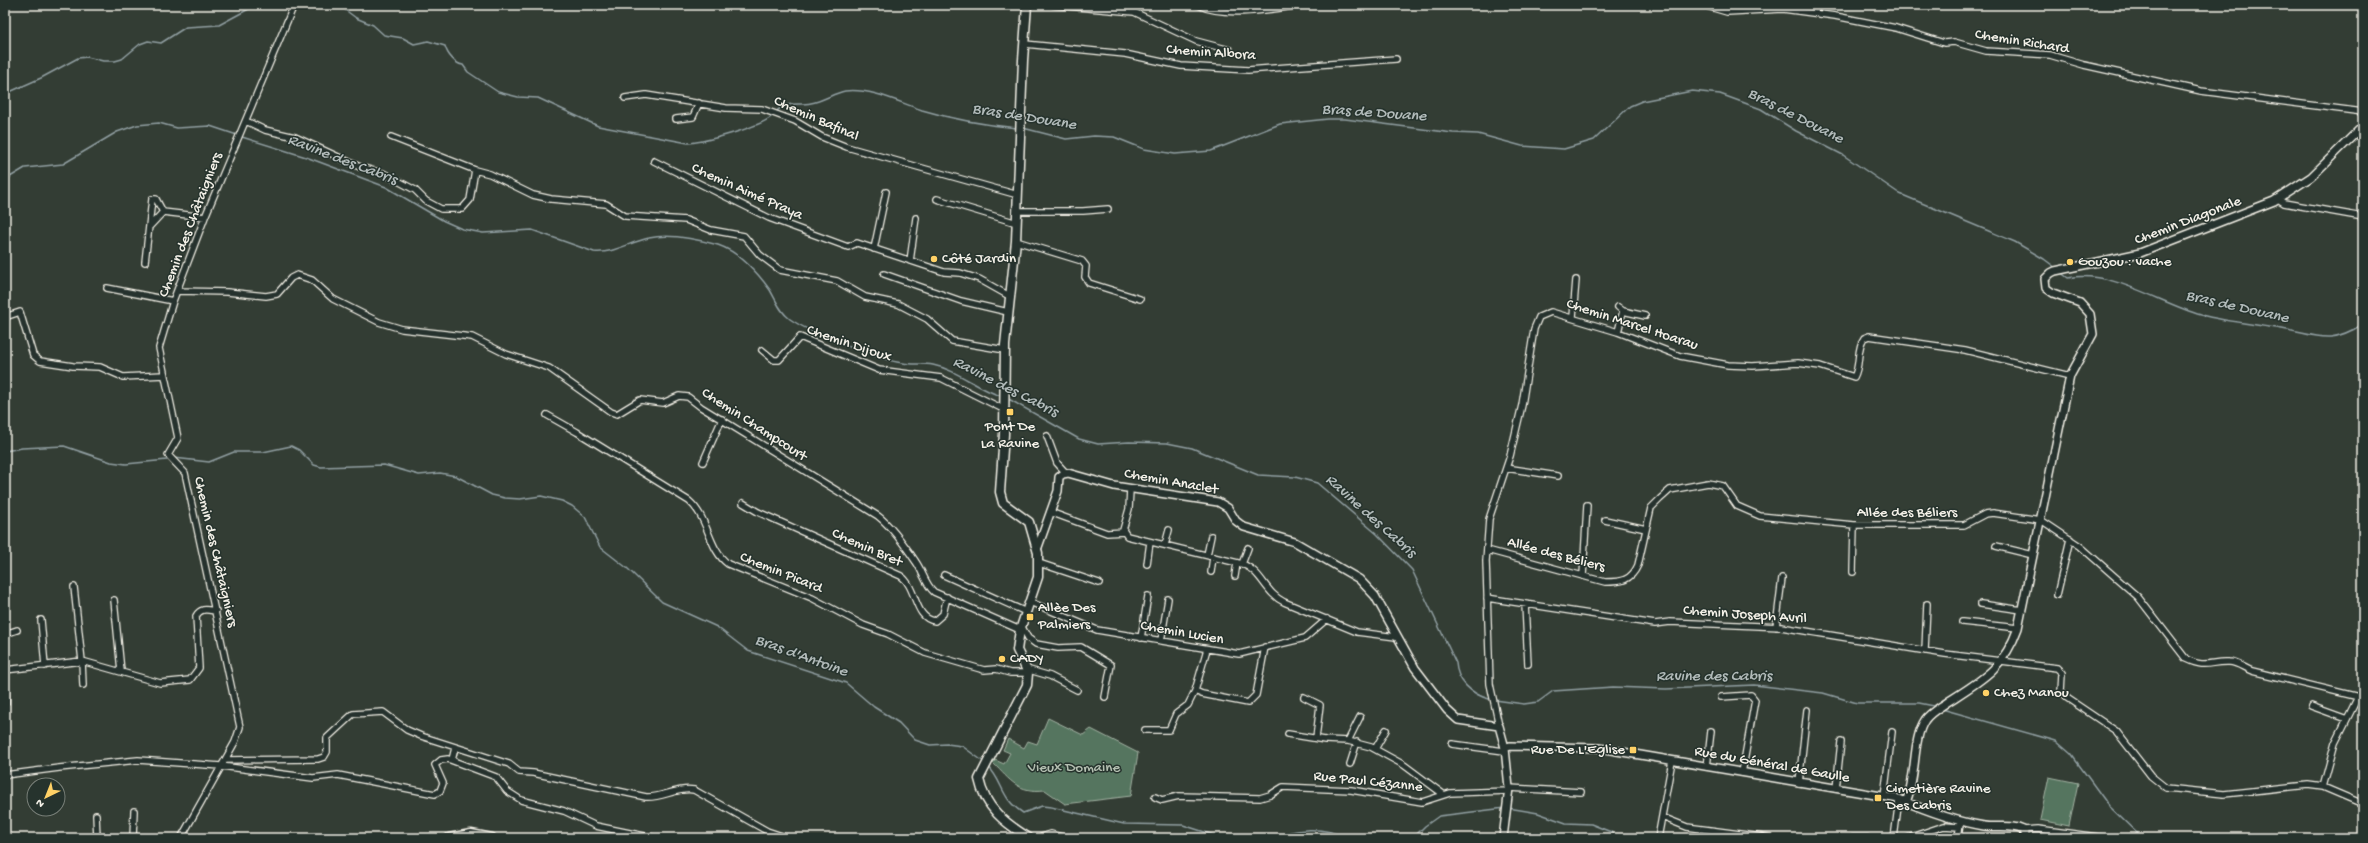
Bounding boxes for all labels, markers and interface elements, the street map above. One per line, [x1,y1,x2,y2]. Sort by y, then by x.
street label: Chemin Richard [1974,26,2072,59]
street label: Chemin Albora [1165,41,1257,65]
water label: Bras de Douane [1744,85,1847,150]
street label: Chemin Bafinal [771,92,861,146]
water label: Bras de Douane [971,100,1078,136]
water label: Bras de Douane [1321,101,1428,127]
water label: Ravine des Cabris [285,131,401,191]
street label: Chemin des Châtaigniers [155,150,227,300]
street label: Chemin Aimé Praya [688,159,806,225]
street label: Chemin Diagonale [2132,192,2244,250]
place label: Côté Jardin [942,250,1016,268]
place label: Gouzou : vache [2078,253,2172,271]
marker: Côté Jardin [929,254,939,264]
marker: Gouzou : vache [2065,257,2075,267]
water label: Bras de Douane [2184,287,2291,329]
street label: Chemin Marcel Hoarau [1564,295,1700,355]
street label: Chemin Dijoux [804,321,894,367]
water label: Ravine des Cabris [949,353,1063,424]
street label: Chemin Champcourt [698,384,812,467]
marker: Pont De La Ravine [1005,407,1015,417]
place label: Pont De La Ravine [981,418,1039,453]
street label: Chemin Anaclet [1123,465,1221,499]
water label: Ravine des Cabris [1321,471,1421,564]
street label: Chemin des Châtaigniers [189,475,241,629]
street label: Allée des Béliers [1857,504,1958,522]
street label: Chemin Bret [829,524,907,572]
street label: Allée des Béliers [1505,533,1607,577]
street label: Chemin Picard [737,548,826,598]
place label: Allèe Des Palmiers [1037,599,1096,634]
street label: Chemin Joseph Avril [1683,602,1807,628]
marker: Allèe Des Palmiers [1025,612,1035,622]
street label: Chemin Lucien [1139,617,1225,649]
water label: Bras d'Antoine [752,631,851,683]
place label: CADY [1010,650,1044,668]
marker: CADY [997,654,1007,664]
water label: Ravine des Cabris [1656,668,1774,687]
place label: Chez Manou [1994,684,2069,702]
marker: Chez Manou [1981,688,1991,698]
place label: Rue De L'Eglise [1531,741,1625,759]
street label: Rue du Général de Gaulle [1693,742,1851,788]
marker: Rue De L'Eglise [1628,745,1638,755]
park label: Vieux Domaine [1027,759,1120,777]
street label: Rue Paul Cézanne [1313,767,1424,797]
north arrow [26,777,66,817]
place label: Cimetière Ravine Des Cabris [1885,780,1991,815]
marker: Cimetière Ravine Des Cabris [1873,793,1883,803]
text: N [34,796,47,810]

